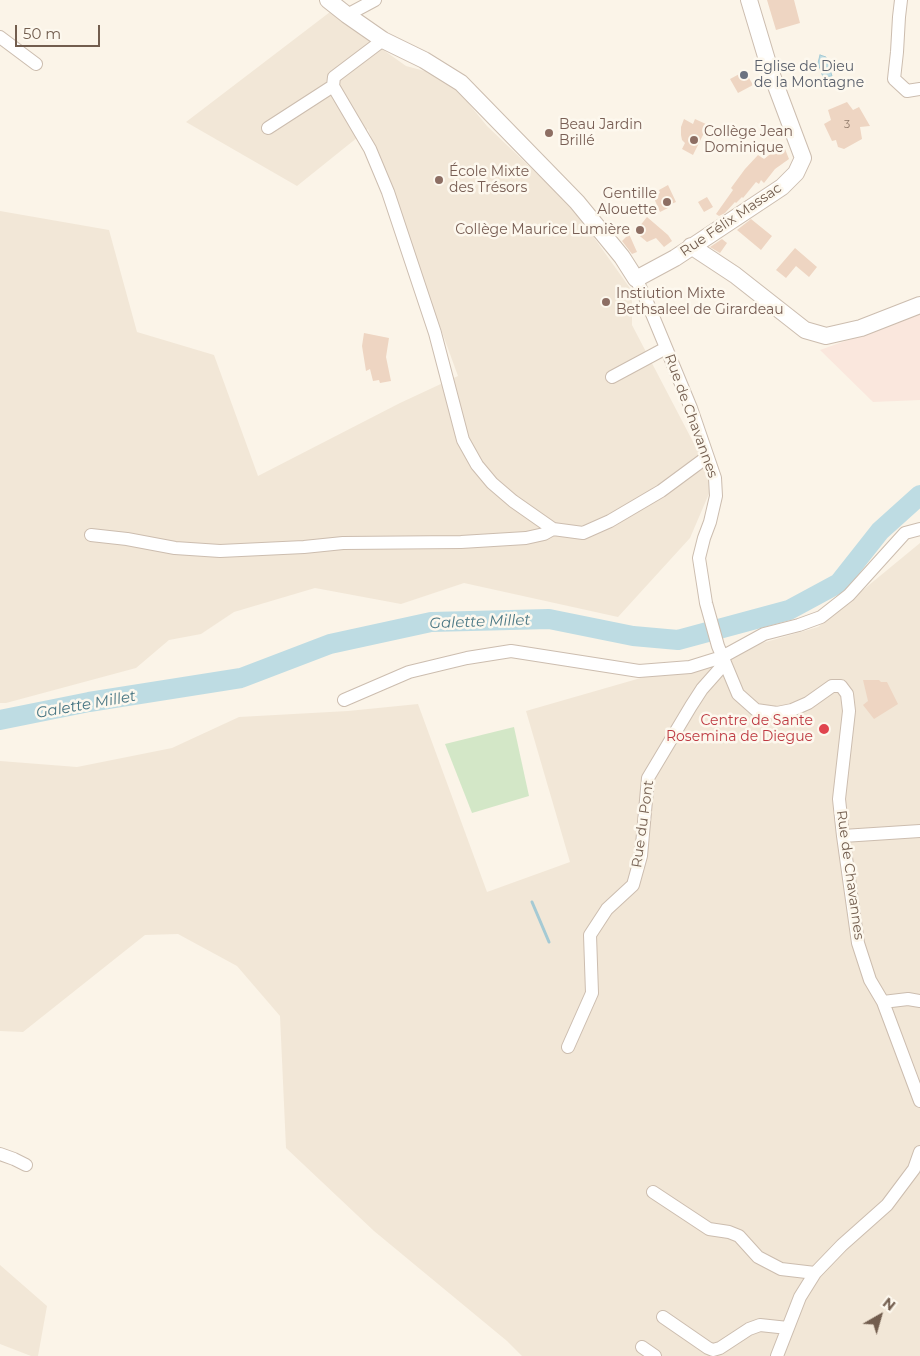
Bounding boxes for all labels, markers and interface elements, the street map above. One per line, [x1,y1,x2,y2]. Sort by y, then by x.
scale bar [18,15,102,47]
text: 50 m [23,24,61,43]
place label: Eglise de Dieu de la Montagne [754,59,864,92]
marker: Eglise de Dieu de la Montagne [738,69,750,81]
place label: Beau Jardin Brillé [559,117,643,150]
house number: 3 [844,118,850,132]
place label: Collège Jean Dominique [704,124,793,156]
marker: Beau Jardin Brillé [543,127,555,139]
marker: Collège Jean Dominique [688,134,700,146]
place label: École Mixte des Trésors [449,164,529,196]
marker: École Mixte des Trésors [433,174,445,186]
street label: Rue Félix Massac [677,180,785,260]
place label: Gentille Alouette [597,186,657,218]
marker: Gentille Alouette [661,196,673,208]
place label: Collège Maurice Lumière [455,222,630,238]
marker: Collège Maurice Lumière [634,224,646,236]
place label: Instiution Mixte Bethsaleel de Girardeau [616,286,784,318]
marker: Instiution Mixte Bethsaleel de Girardeau [600,296,612,308]
street label: Rue de Chavannes [661,352,721,480]
water label: Galette Millet [429,611,531,633]
water label: Galette Millet [35,687,137,723]
place label: Centre de Sante Rosemina de Diegue [666,713,813,746]
marker: Centre de Sante Rosemina de Diegue [817,722,831,736]
street label: Rue du Pont [629,779,657,869]
street label: Rue de Chavannes [833,809,867,941]
north arrow [855,1291,905,1341]
text: N [879,1294,899,1315]

